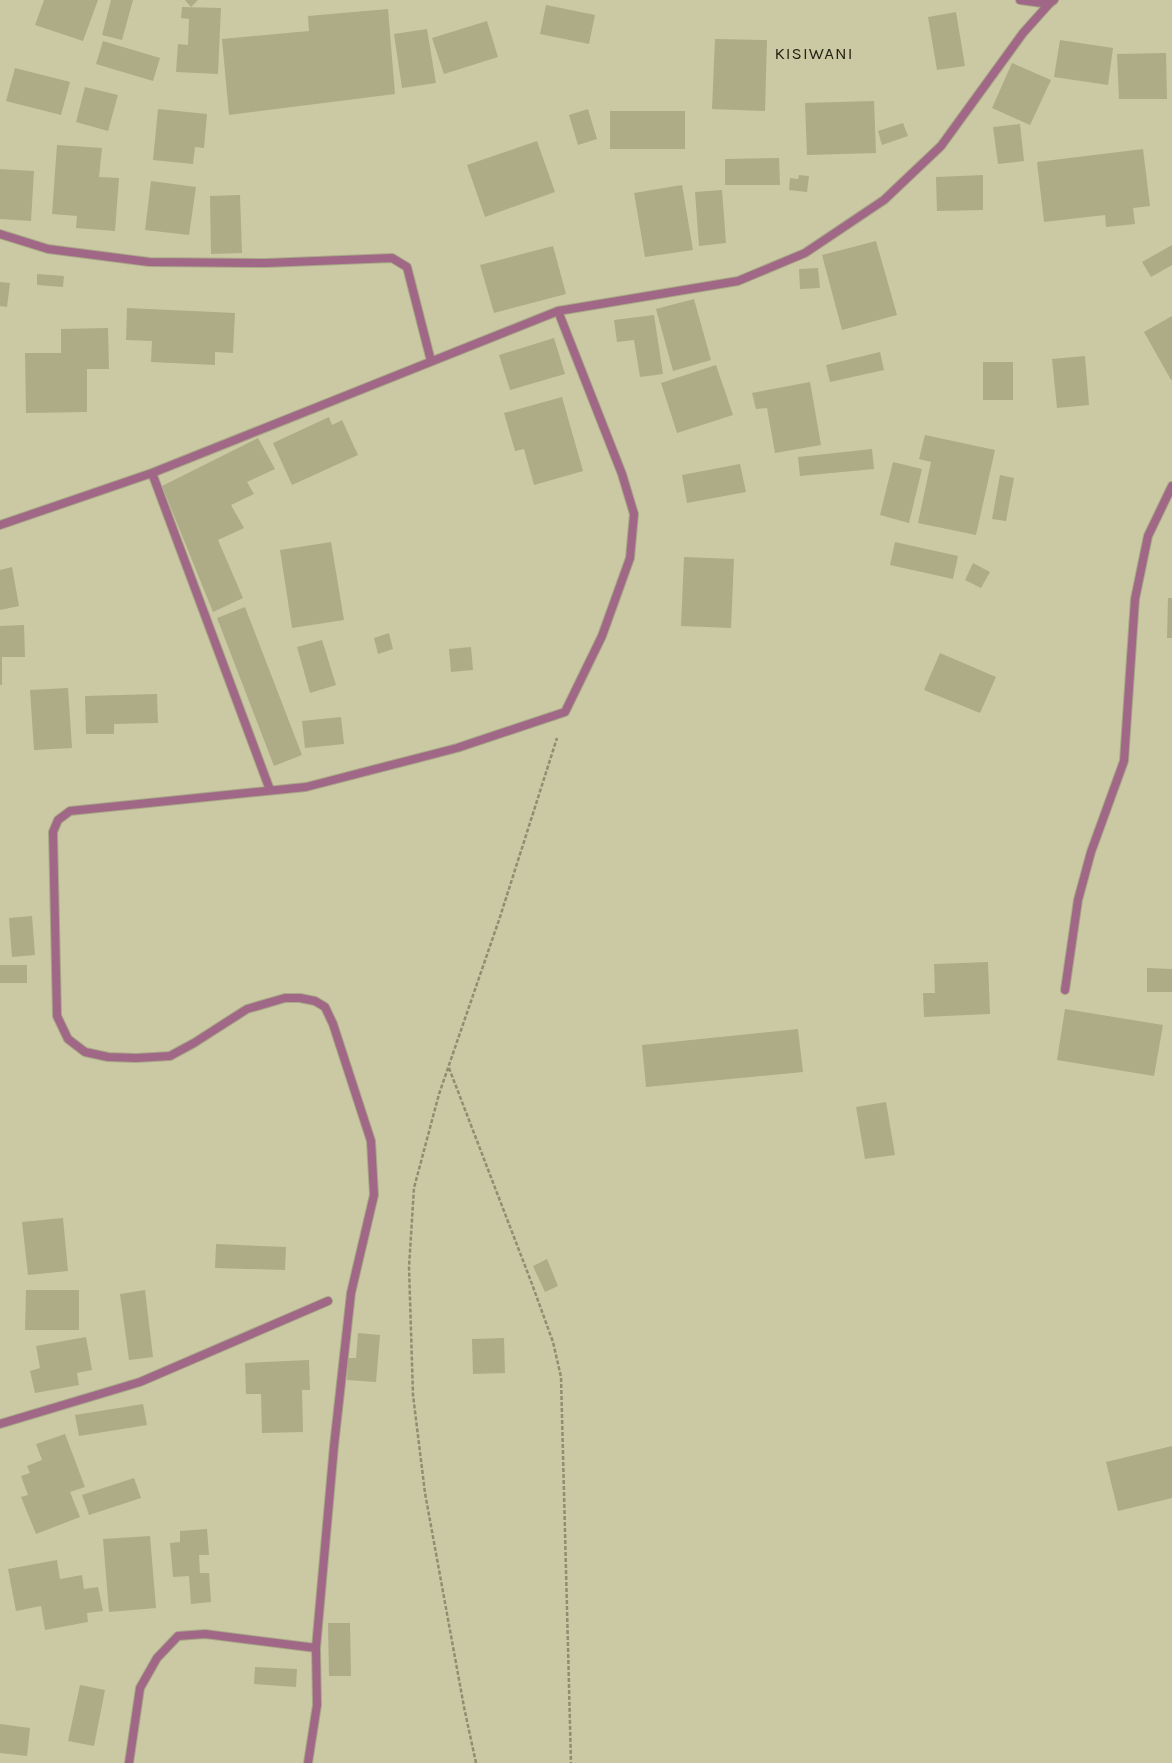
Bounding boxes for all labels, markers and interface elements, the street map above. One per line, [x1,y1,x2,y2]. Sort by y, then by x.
district label: KISIWANI [775,43,853,63]

